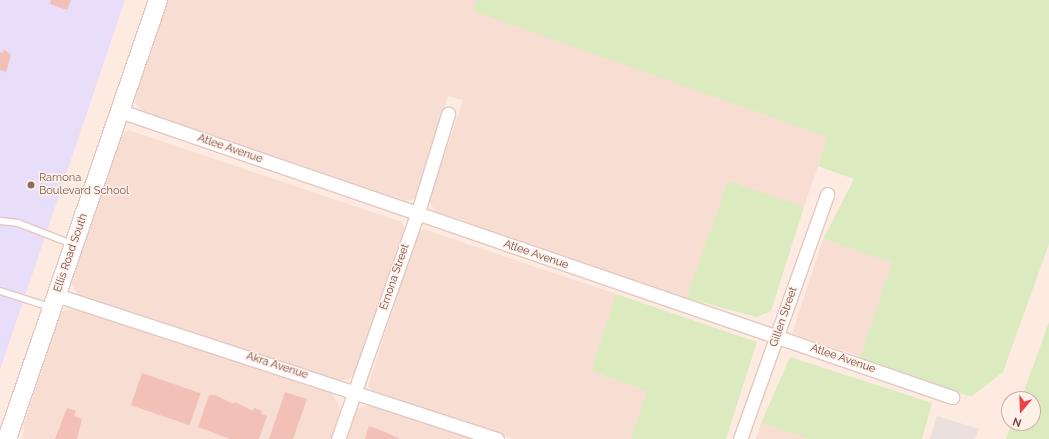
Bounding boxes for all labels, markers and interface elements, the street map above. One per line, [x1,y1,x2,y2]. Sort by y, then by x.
street label: Atlee Avenue [196,132,264,166]
place label: Ramona Boulevard School [39,172,129,198]
marker: Ramona Boulevard School [26,180,36,190]
street label: Ellis Road South [51,212,91,294]
street label: Atlee Avenue [502,238,570,272]
street label: Ernona Street [378,242,412,312]
street label: Gillen Street [768,285,800,349]
street label: Atlee Avenue [809,342,877,376]
street label: Akra Avenue [244,350,310,382]
north arrow [1001,391,1041,431]
text: N [1011,414,1023,429]

